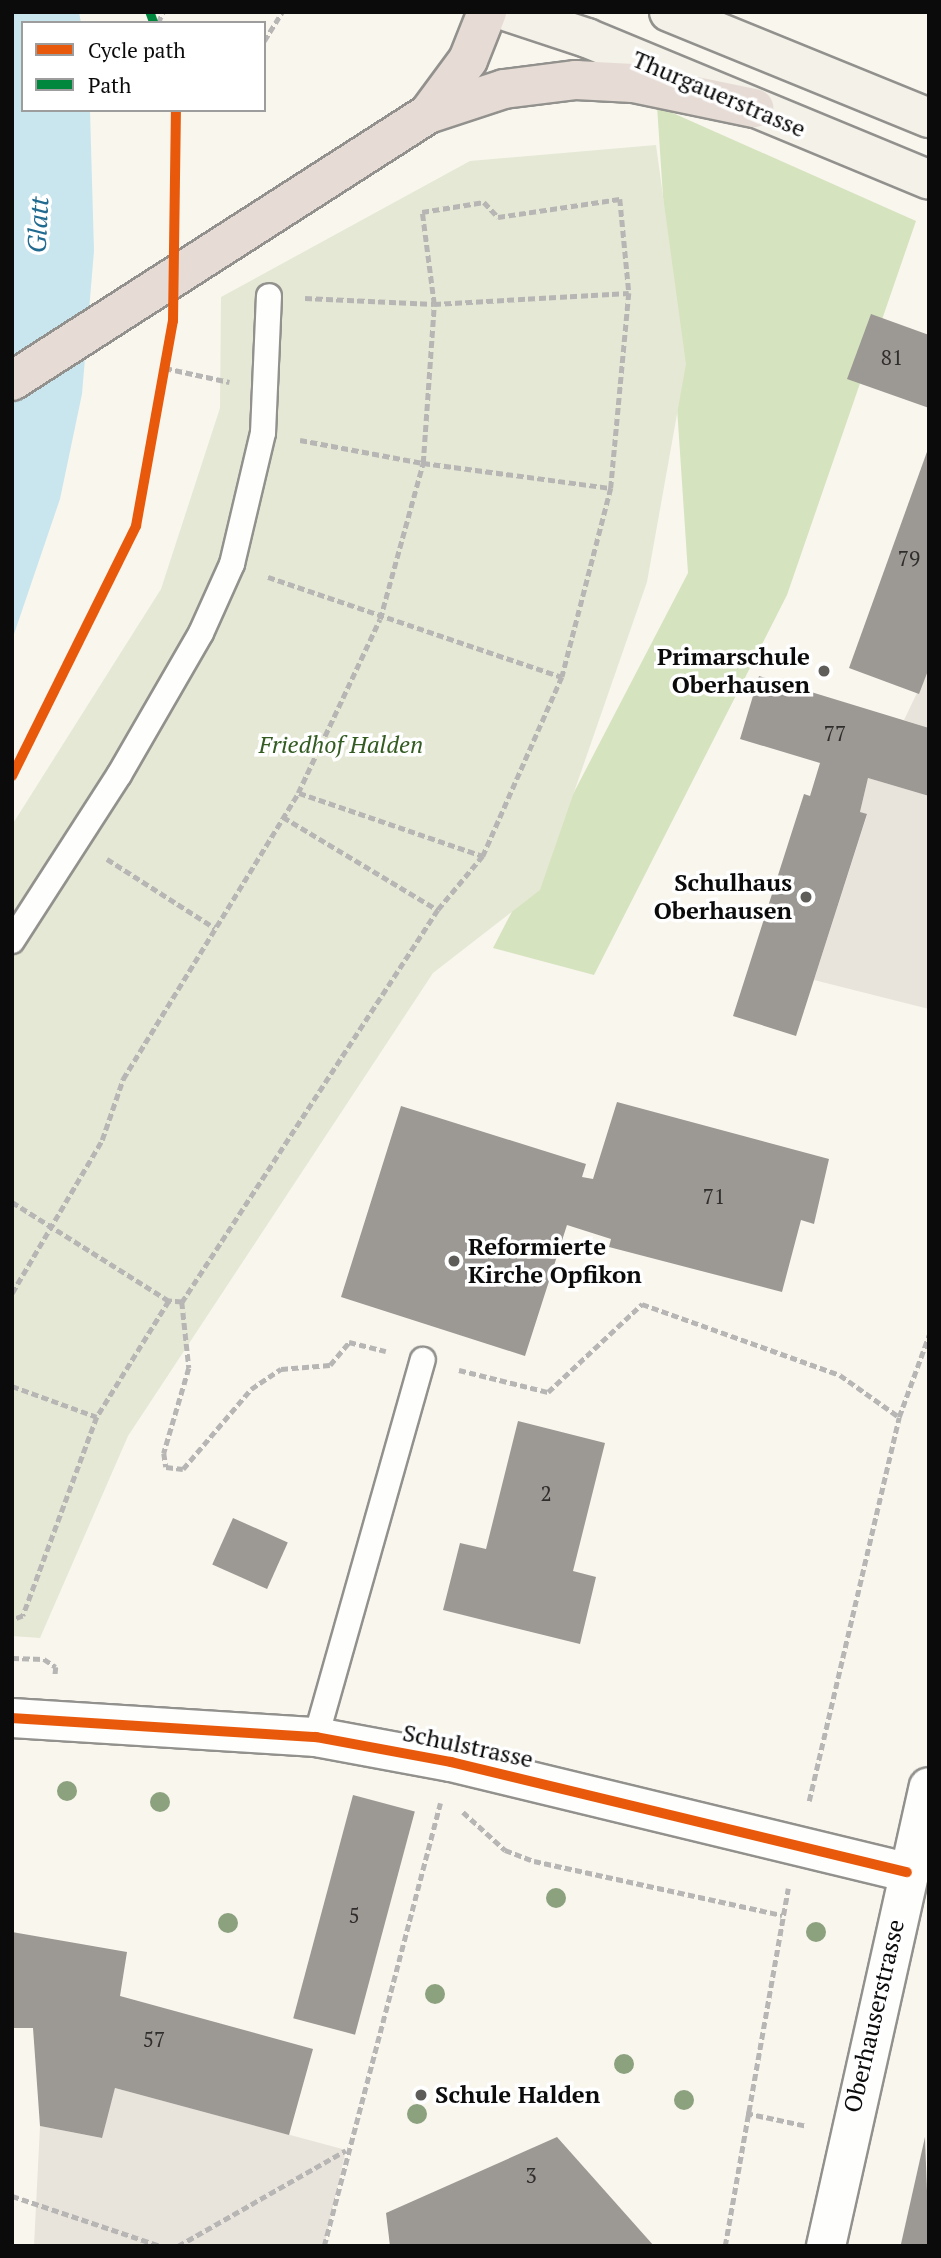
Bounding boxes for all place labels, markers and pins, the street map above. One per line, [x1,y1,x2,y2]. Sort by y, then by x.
place label: Primarschule Oberhausen [657,643,810,699]
marker: Primarschule Oberhausen [816,663,832,679]
place label: Schulhaus Oberhausen [654,869,792,925]
marker: Schulhaus Oberhausen [798,889,814,905]
place label: Reformierte Kirche Opfikon [468,1233,642,1289]
marker: Reformierte Kirche Opfikon [446,1253,462,1269]
place label: Schule Halden [435,2081,600,2109]
marker: Schule Halden [413,2087,429,2103]

